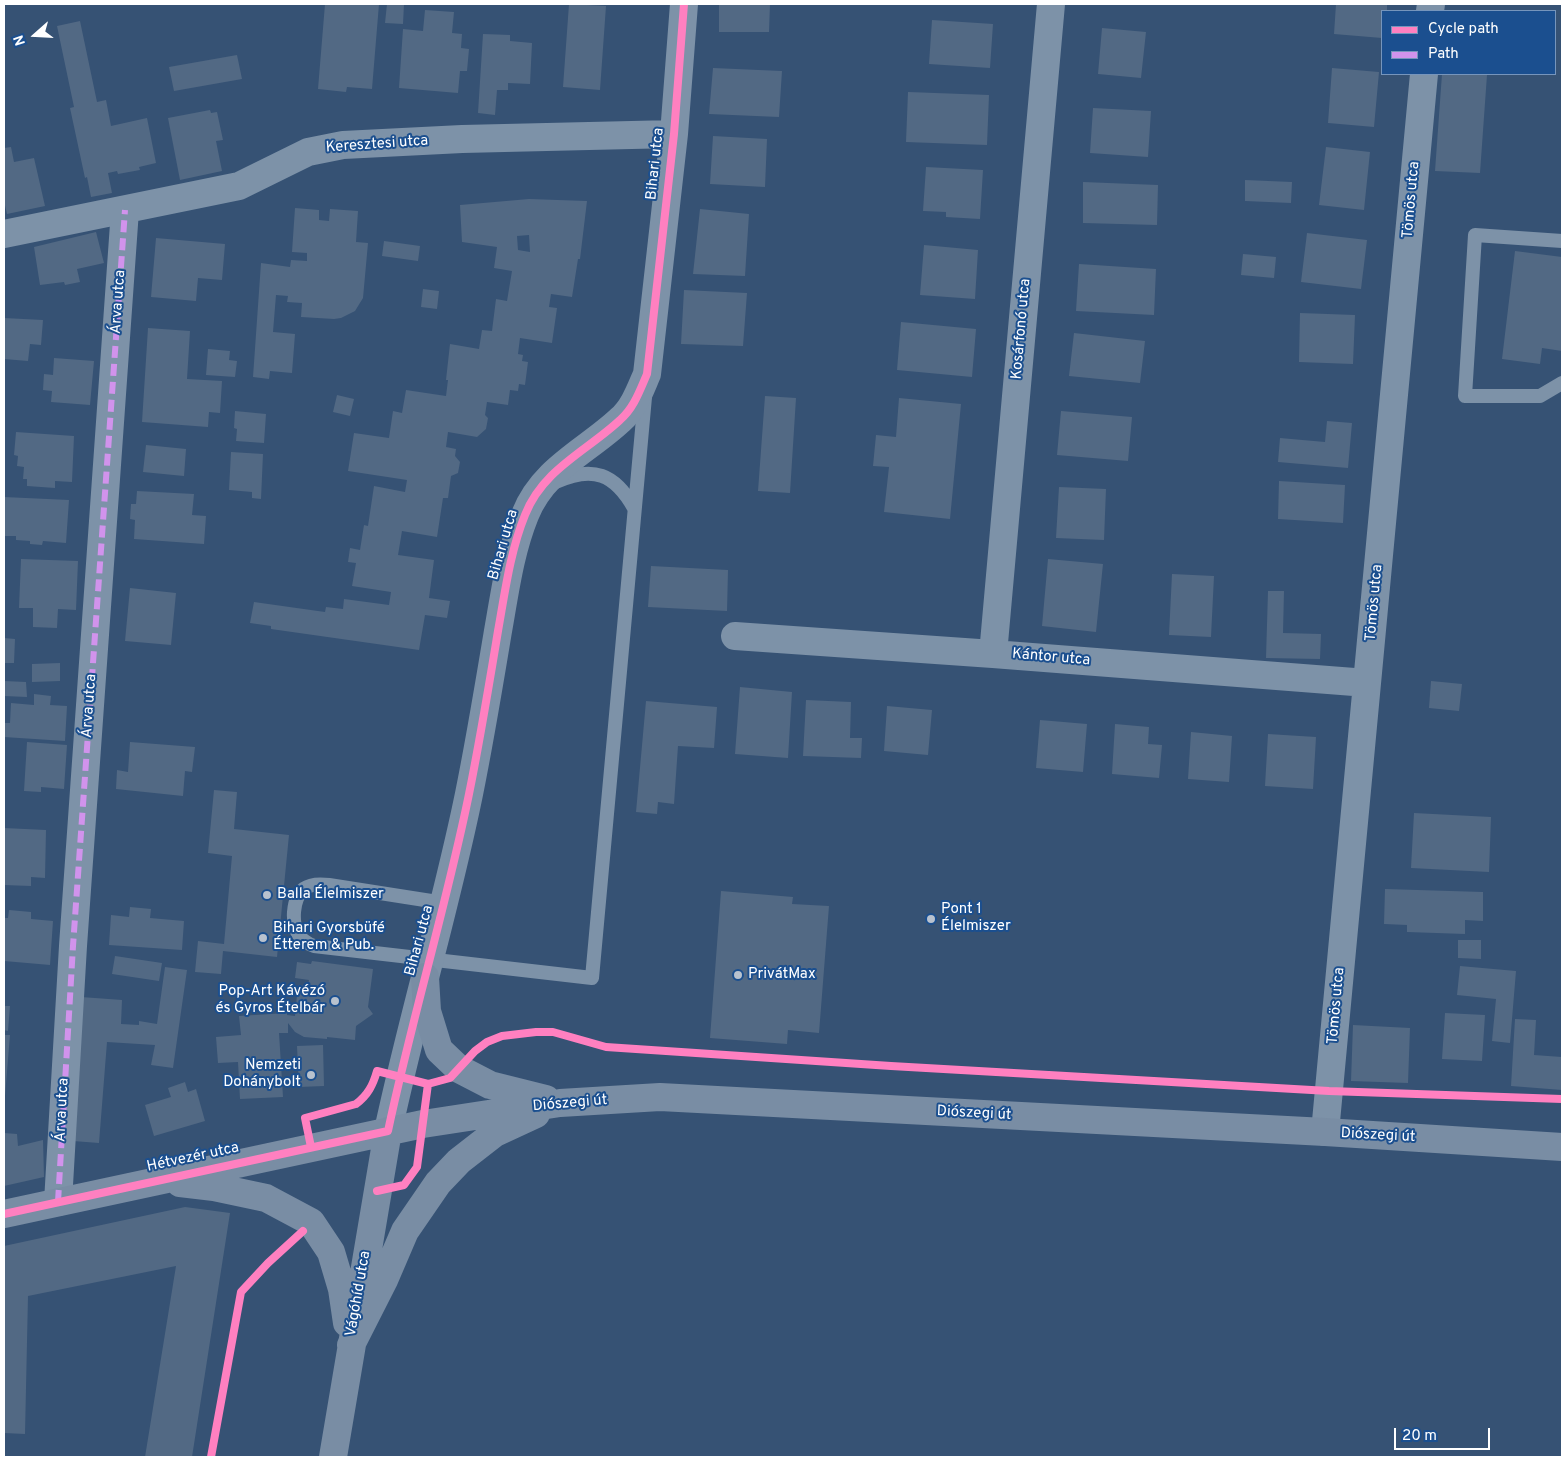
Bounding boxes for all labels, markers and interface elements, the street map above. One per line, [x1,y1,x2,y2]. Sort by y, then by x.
north arrow [10,10,60,60]
legend [1381,10,1556,75]
text: Cycle path [1428,20,1499,39]
text: N [11,33,30,48]
text: Path [1428,45,1459,64]
street label: Bihari utca [643,127,669,201]
street label: Keresztesi utca [325,132,429,158]
street label: Tömös utca [1400,161,1424,239]
street label: Árva utca [108,269,130,335]
street label: Kosárfonó utca [1009,278,1035,380]
street label: Bihari utca [485,508,523,582]
street label: Tömös utca [1363,564,1387,642]
street label: Kántor utca [1011,646,1091,670]
street label: Árva utca [79,673,101,739]
place label: Balla Élelmiszer [277,886,384,904]
marker: Balla Élelmiszer [261,889,273,901]
place label: Pont 1 Élelmiszer [941,901,1011,936]
street label: Bihari utca [402,904,438,978]
marker: Pont 1 Élelmiszer [925,913,937,925]
place label: Bihari Gyorsbüfé Étterem & Pub. [273,920,385,955]
marker: Bihari Gyorsbüfé Étterem & Pub. [257,932,269,944]
place label: PrivátMax [748,966,816,984]
street label: Tömös utca [1325,967,1349,1045]
marker: PrivátMax [732,969,744,981]
place label: Pop-Art Kávézó és Gyros Ételbár [215,983,325,1018]
marker: Pop-Art Kávézó és Gyros Ételbár [329,995,341,1007]
place label: Nemzeti Dohánybolt [223,1057,301,1092]
marker: Nemzeti Dohánybolt [305,1069,317,1081]
street label: Árva utca [52,1077,74,1143]
street label: Diószegi út [532,1092,608,1116]
street label: Diószegi út [936,1103,1012,1125]
street label: Diószegi út [1340,1125,1416,1147]
street label: Hétvezér utca [145,1139,241,1177]
street label: Vágóhíd utca [343,1250,375,1338]
scale bar [1396,1418,1492,1450]
text: 20 m [1402,1427,1437,1446]

